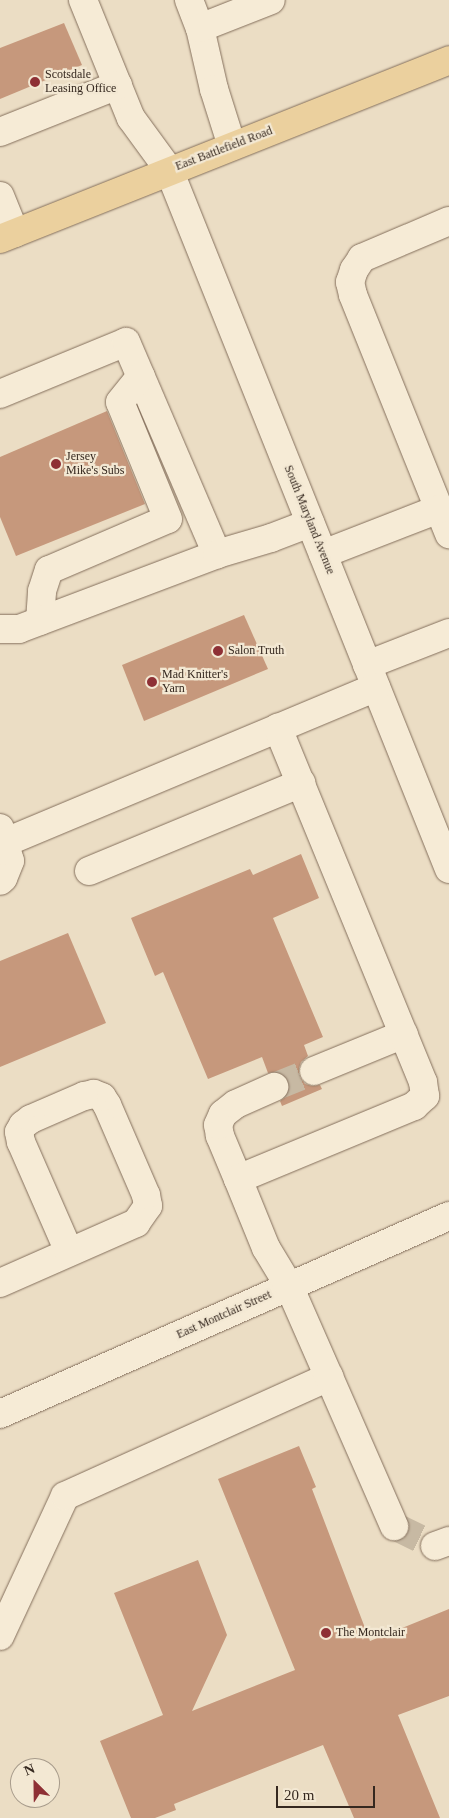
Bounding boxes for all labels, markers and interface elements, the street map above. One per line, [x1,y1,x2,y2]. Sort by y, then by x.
place label: Scotsdale Leasing Office [45,68,116,96]
marker: Scotsdale Leasing Office [29,76,41,88]
street label: East Battlefield Road [174,124,274,174]
place label: Jersey Mike's Subs [66,450,125,478]
marker: Jersey Mike's Subs [50,458,62,470]
street label: South Maryland Avenue [280,463,338,577]
place label: Salon Truth [228,644,285,658]
marker: Salon Truth [212,645,224,657]
place label: Mad Knitter's Yarn [162,668,228,696]
marker: Mad Knitter's Yarn [146,676,158,688]
street label: East Montclair Street [174,1288,274,1342]
place label: The Montclair [336,1626,405,1640]
marker: The Montclair [320,1627,332,1639]
north arrow [10,1758,60,1808]
text: N [22,1761,37,1779]
scale bar [279,1776,378,1808]
text: 20 m [284,1787,314,1803]

